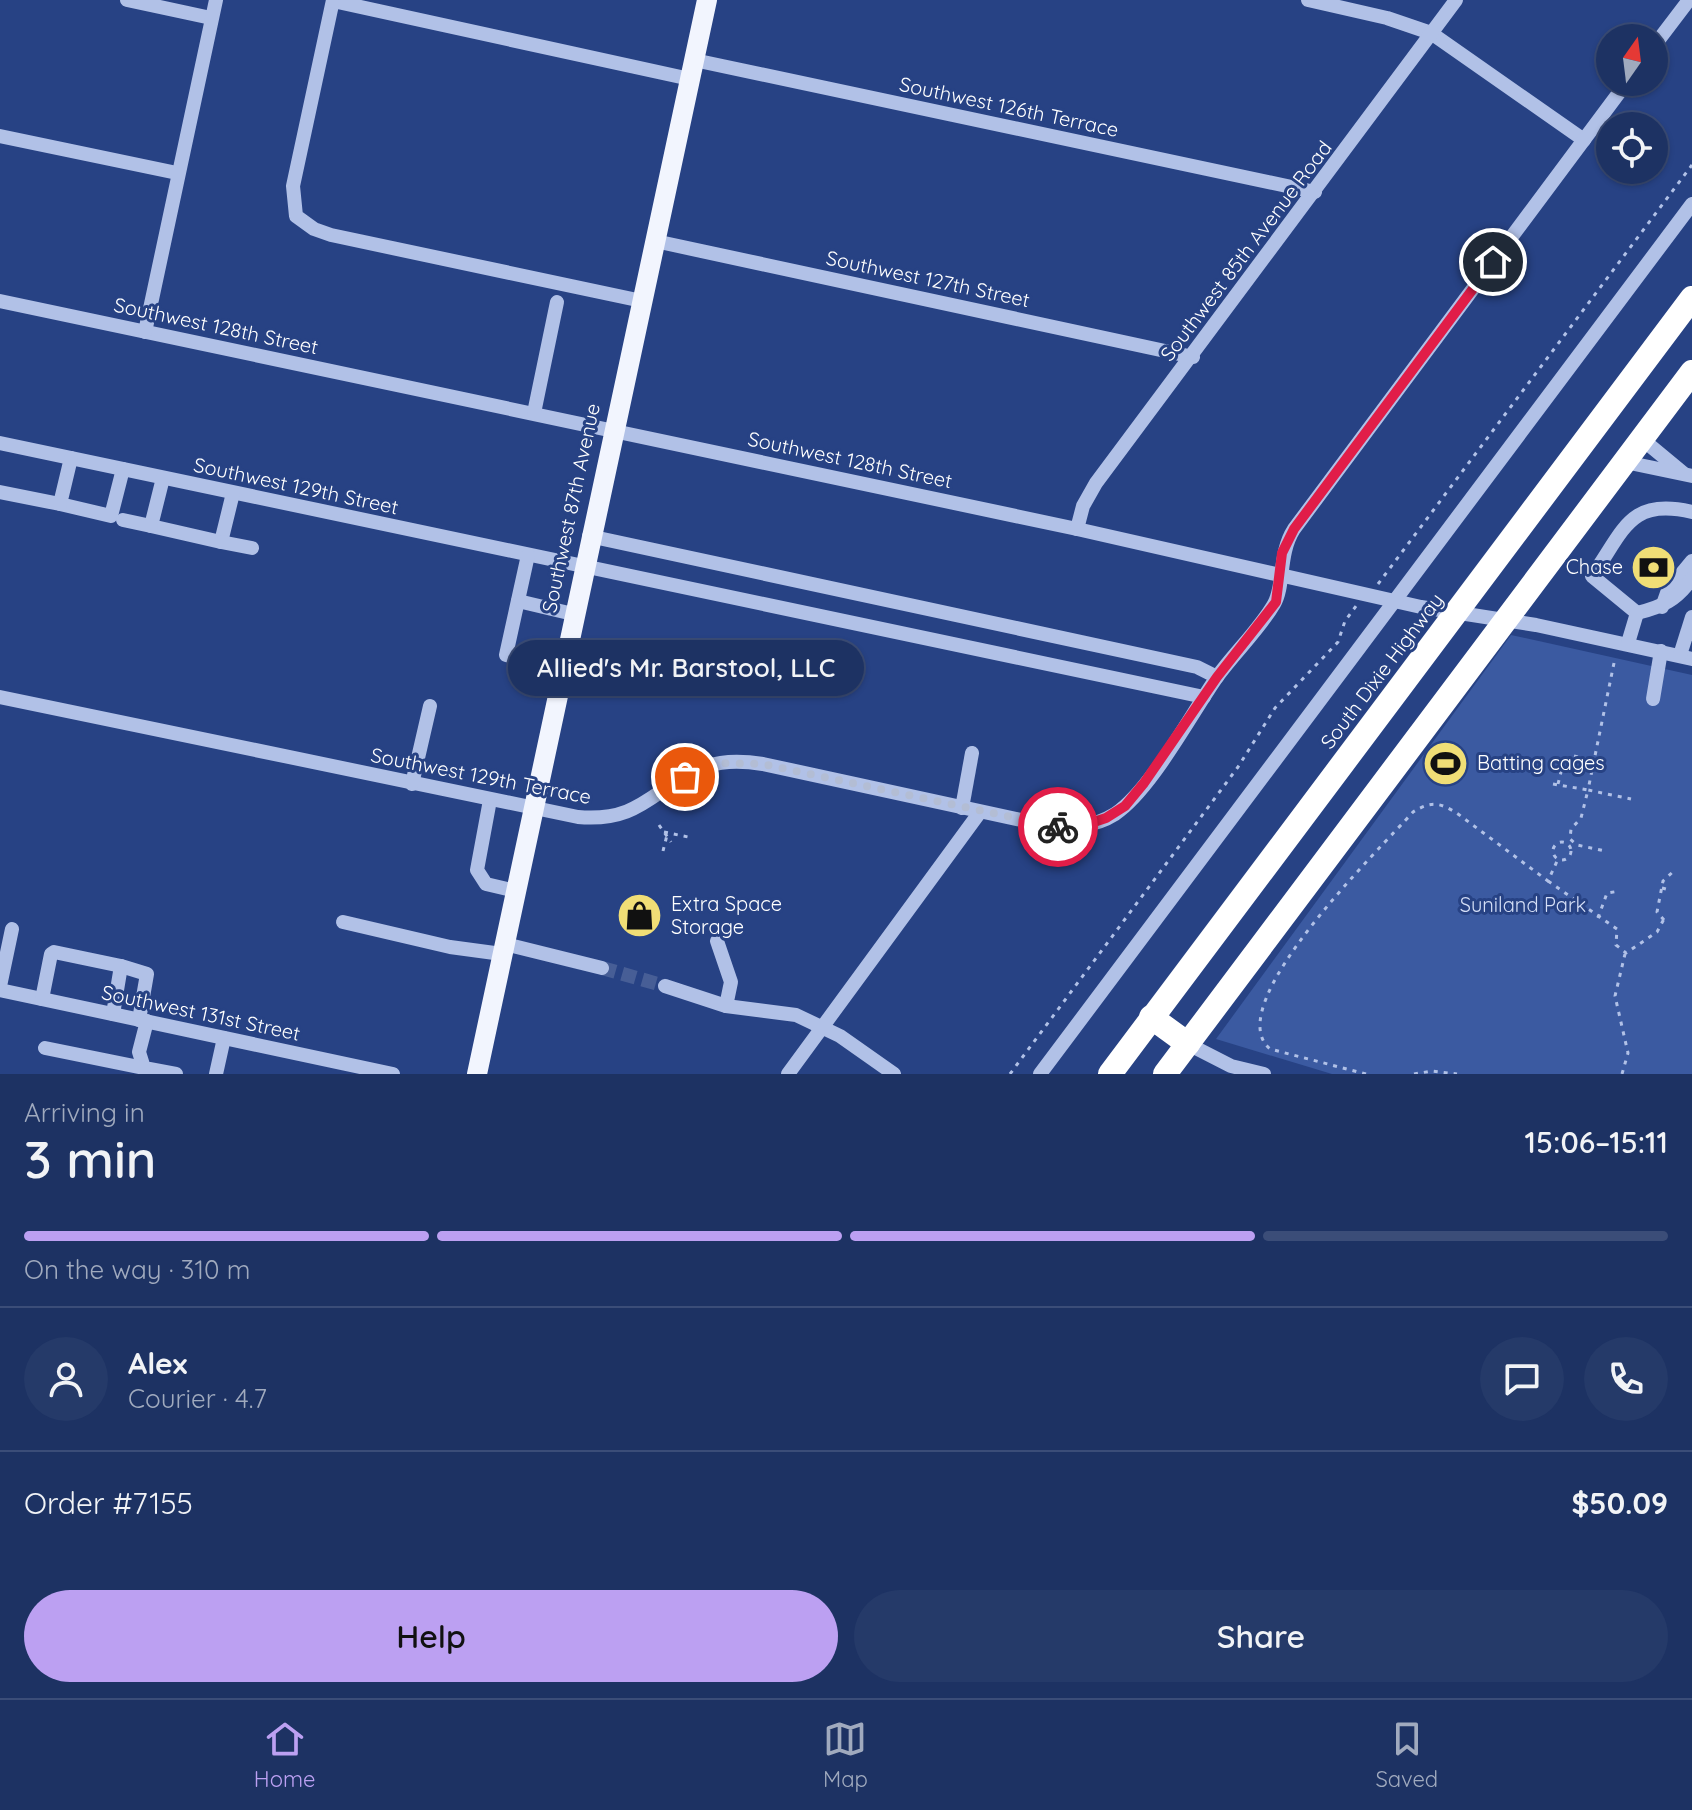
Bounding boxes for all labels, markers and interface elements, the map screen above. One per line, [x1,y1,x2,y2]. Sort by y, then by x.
north arrow [1596,24,1668,96]
map controls [1596,24,1668,184]
street label: Southwest 126th Terrace [897,71,1121,142]
button: locate [1596,112,1668,184]
street label: Southwest 85th Avenue Road [1154,136,1337,366]
pin [1459,228,1527,296]
icon: home [1471,240,1515,284]
street label: Southwest 127th Street [824,245,1032,312]
street label: Southwest 128th Street [112,292,321,359]
street label: Southwest 87th Avenue [536,401,605,615]
street label: Southwest 128th Street [746,426,955,493]
street label: Southwest 129th Street [191,452,401,519]
bank icon: Chase [1630,543,1678,591]
place label: Chase [1566,554,1623,579]
street label: South Dixie Highway [1315,588,1448,754]
callout: Allied's Mr. Barstool, LLC [507,641,863,697]
text: Allied's Mr. Barstool, LLC [537,651,835,684]
sports icon: Batting cages [1422,739,1470,787]
street label: Southwest 129th Terrace [369,742,593,809]
pin [651,743,719,811]
place label: Batting cages [1477,750,1605,775]
icon: bag [663,755,707,799]
courier [1018,787,1098,867]
icon: bike [1036,805,1080,849]
shop icon: Extra Space Storage [616,891,664,939]
place label: Extra Space Storage [671,891,782,939]
park label: Suniland Park [1460,892,1586,917]
street label: Southwest 131st Street [100,979,303,1046]
text: Arriving in [24,1096,145,1129]
text: 15:06–15:11 [1525,1123,1668,1161]
text: 3 min [24,1126,157,1191]
text: On the way · 310 m [24,1253,250,1286]
button: person [24,1337,108,1421]
button: chat [1480,1337,1564,1421]
button: phone [1584,1337,1668,1421]
text: Alex [128,1344,187,1382]
text: Courier · 4.7 [128,1382,267,1415]
text: Order #7155 [24,1484,193,1522]
text: $50.09 [1571,1484,1668,1522]
button: Help [24,1590,838,1682]
button: Share [854,1590,1668,1682]
tab: Home [254,1717,315,1793]
tab: Map [823,1717,868,1793]
tab: Saved [1375,1717,1438,1793]

